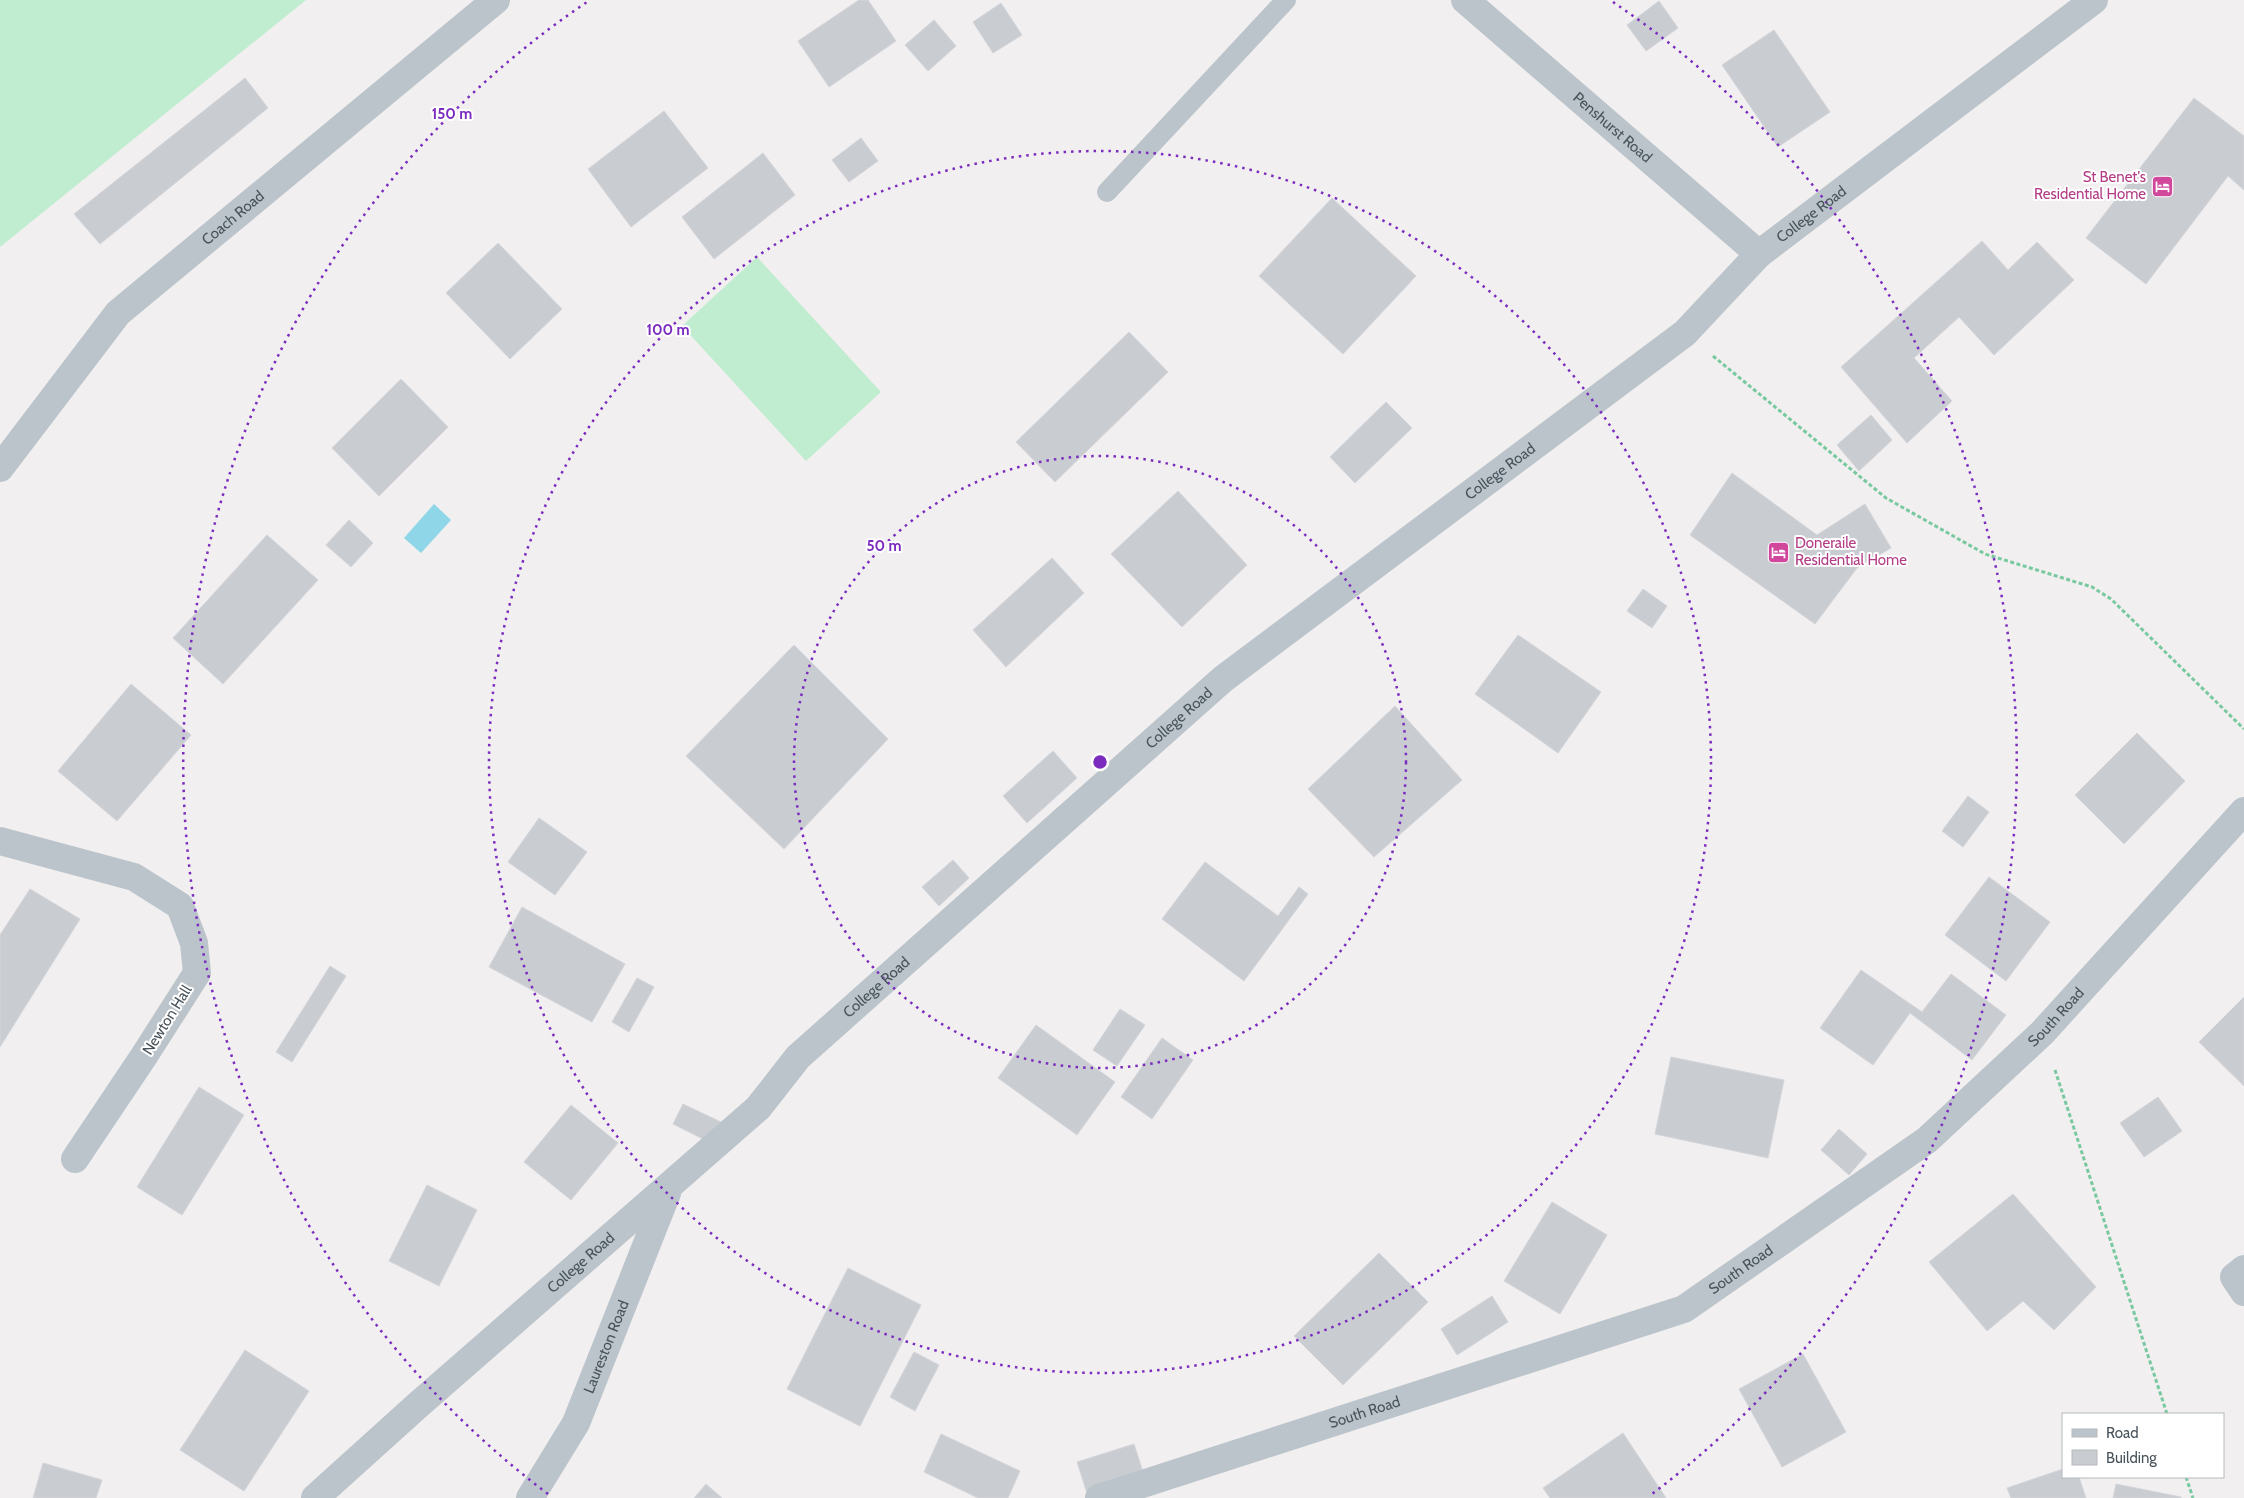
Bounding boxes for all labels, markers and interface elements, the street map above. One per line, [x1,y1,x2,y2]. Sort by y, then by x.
street label: Penshurst Road [1569,88,1656,167]
text: 150 m [432,105,472,123]
place label: St Benet's Residential Home [2034,168,2146,203]
hotel icon: St Benet's Residential Home [2150,174,2174,198]
street label: College Road [1773,182,1850,247]
street label: Coach Road [198,187,268,249]
text: 100 m [646,321,690,339]
street label: College Road [1461,439,1539,504]
place label: Doneraile Residential Home [1795,534,1907,569]
text: 50 m [866,537,902,555]
hotel icon: Doneraile Residential Home [1767,540,1791,564]
street label: College Road [1142,684,1216,752]
centre of rings [1091,753,1109,771]
street label: College Road [839,953,913,1022]
street label: Newton Hall [139,982,196,1058]
street label: South Road [2024,984,2088,1050]
street label: College Road [544,1229,618,1297]
street label: South Road [1705,1241,1776,1298]
street label: Laureston Road [580,1298,633,1396]
street label: South Road [1327,1392,1402,1432]
legend [2062,1413,2224,1478]
text: Road [2106,1424,2139,1442]
text: Building [2106,1449,2157,1467]

